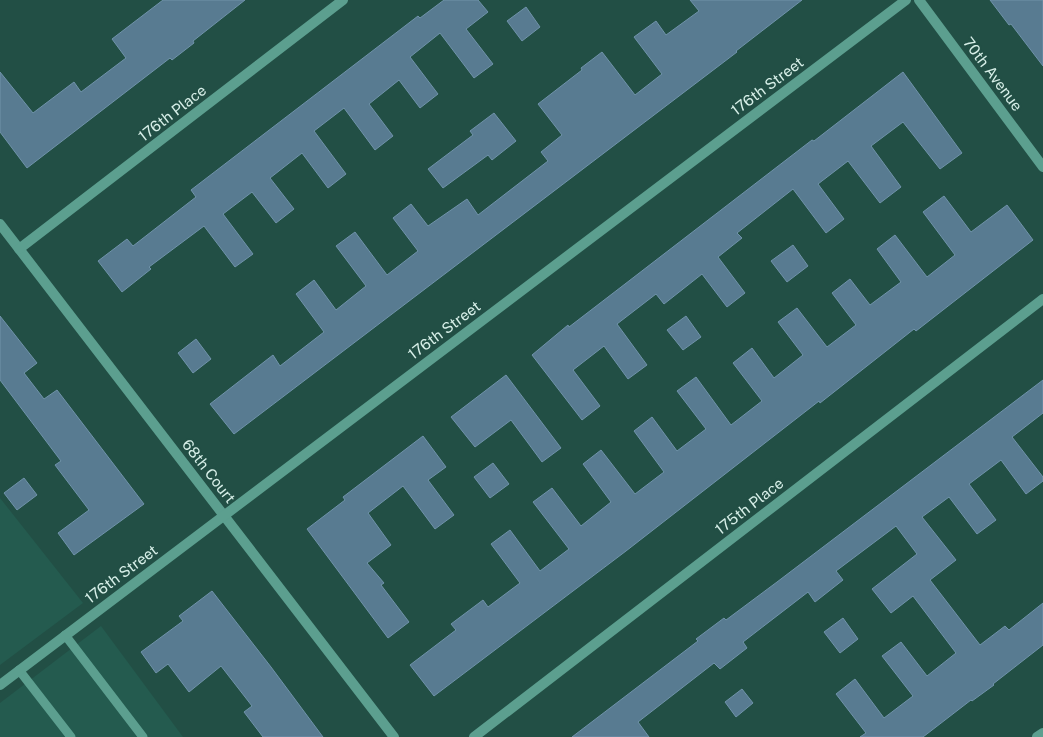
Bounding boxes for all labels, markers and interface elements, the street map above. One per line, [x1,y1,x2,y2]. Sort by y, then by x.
street label: 70th Avenue [960,34,1026,114]
street label: 176th Street [727,53,807,119]
street label: 176th Place [135,81,209,145]
street label: 176th Street [404,297,484,363]
street label: 68th Court [179,436,239,506]
street label: 175th Place [712,474,786,538]
street label: 176th Street [81,541,161,607]

